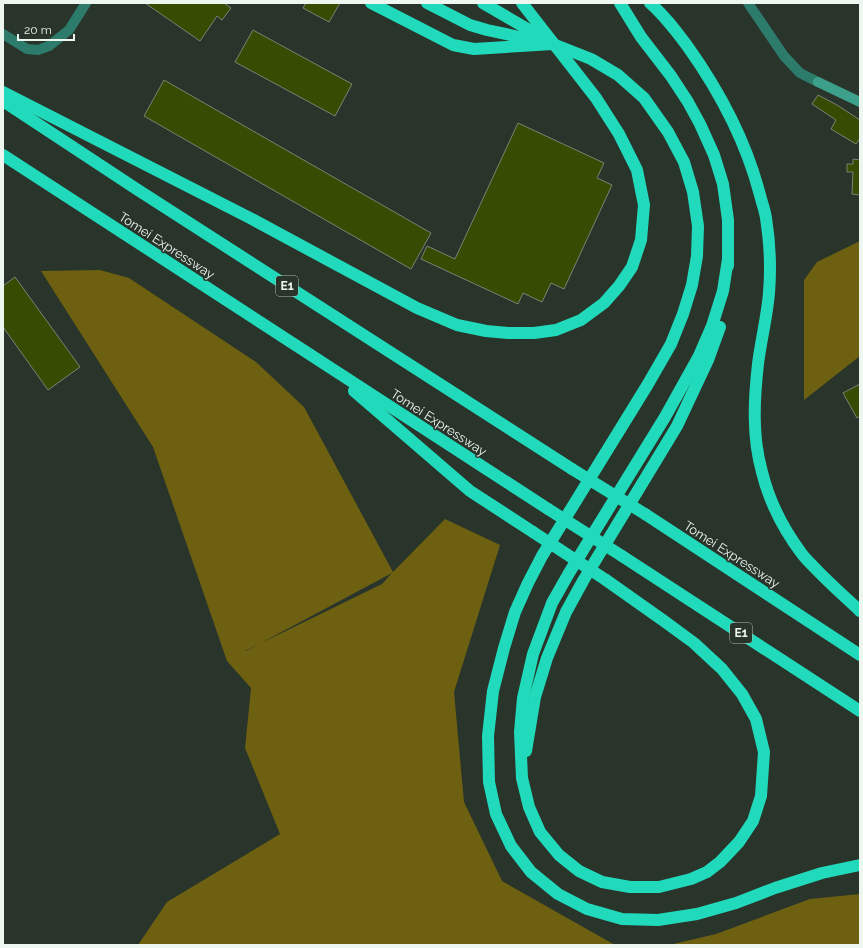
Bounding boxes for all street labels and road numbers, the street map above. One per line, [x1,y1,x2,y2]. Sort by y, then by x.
street label: Tomei Expressway [116,209,217,282]
road number: E1 [276,276,298,296]
street label: Tomei Expressway [388,386,489,459]
street label: Tomei Expressway [681,518,782,591]
road number: E1 [730,623,752,643]

